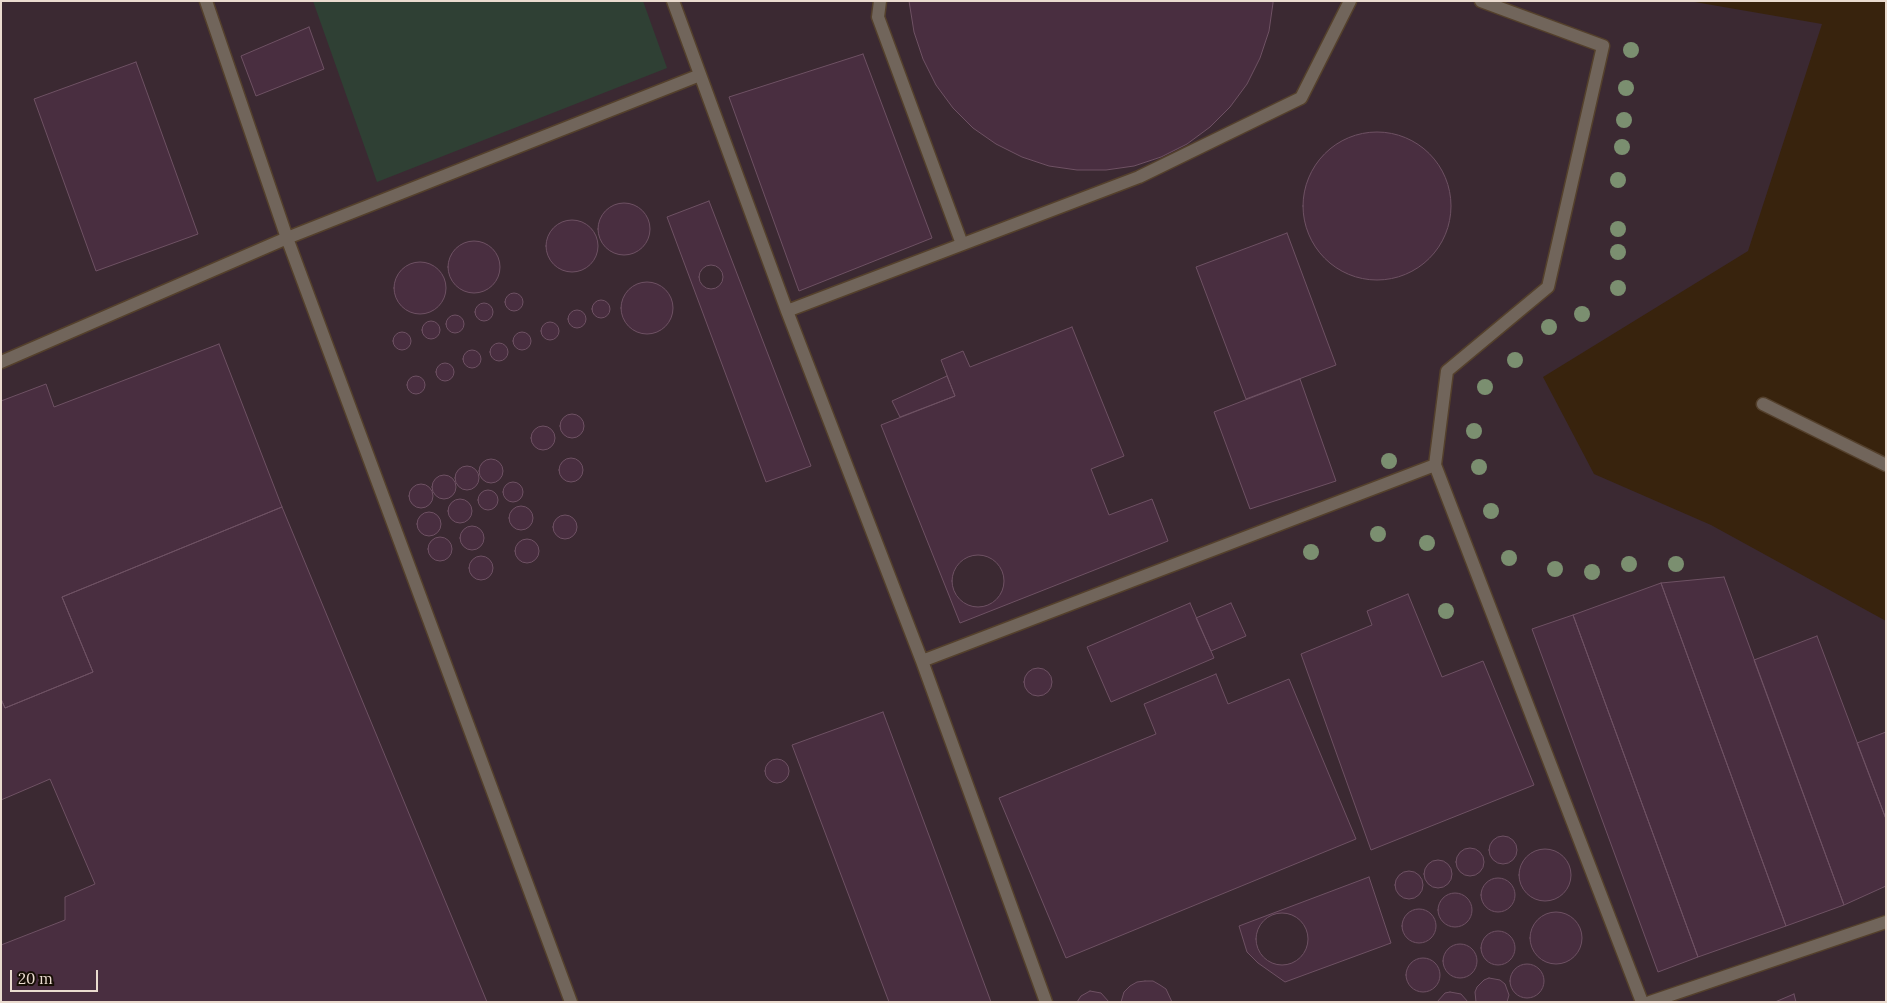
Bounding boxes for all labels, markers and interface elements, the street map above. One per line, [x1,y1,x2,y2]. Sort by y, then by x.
scale bar [12,960,100,992]
text: 20 m [18,969,53,988]

